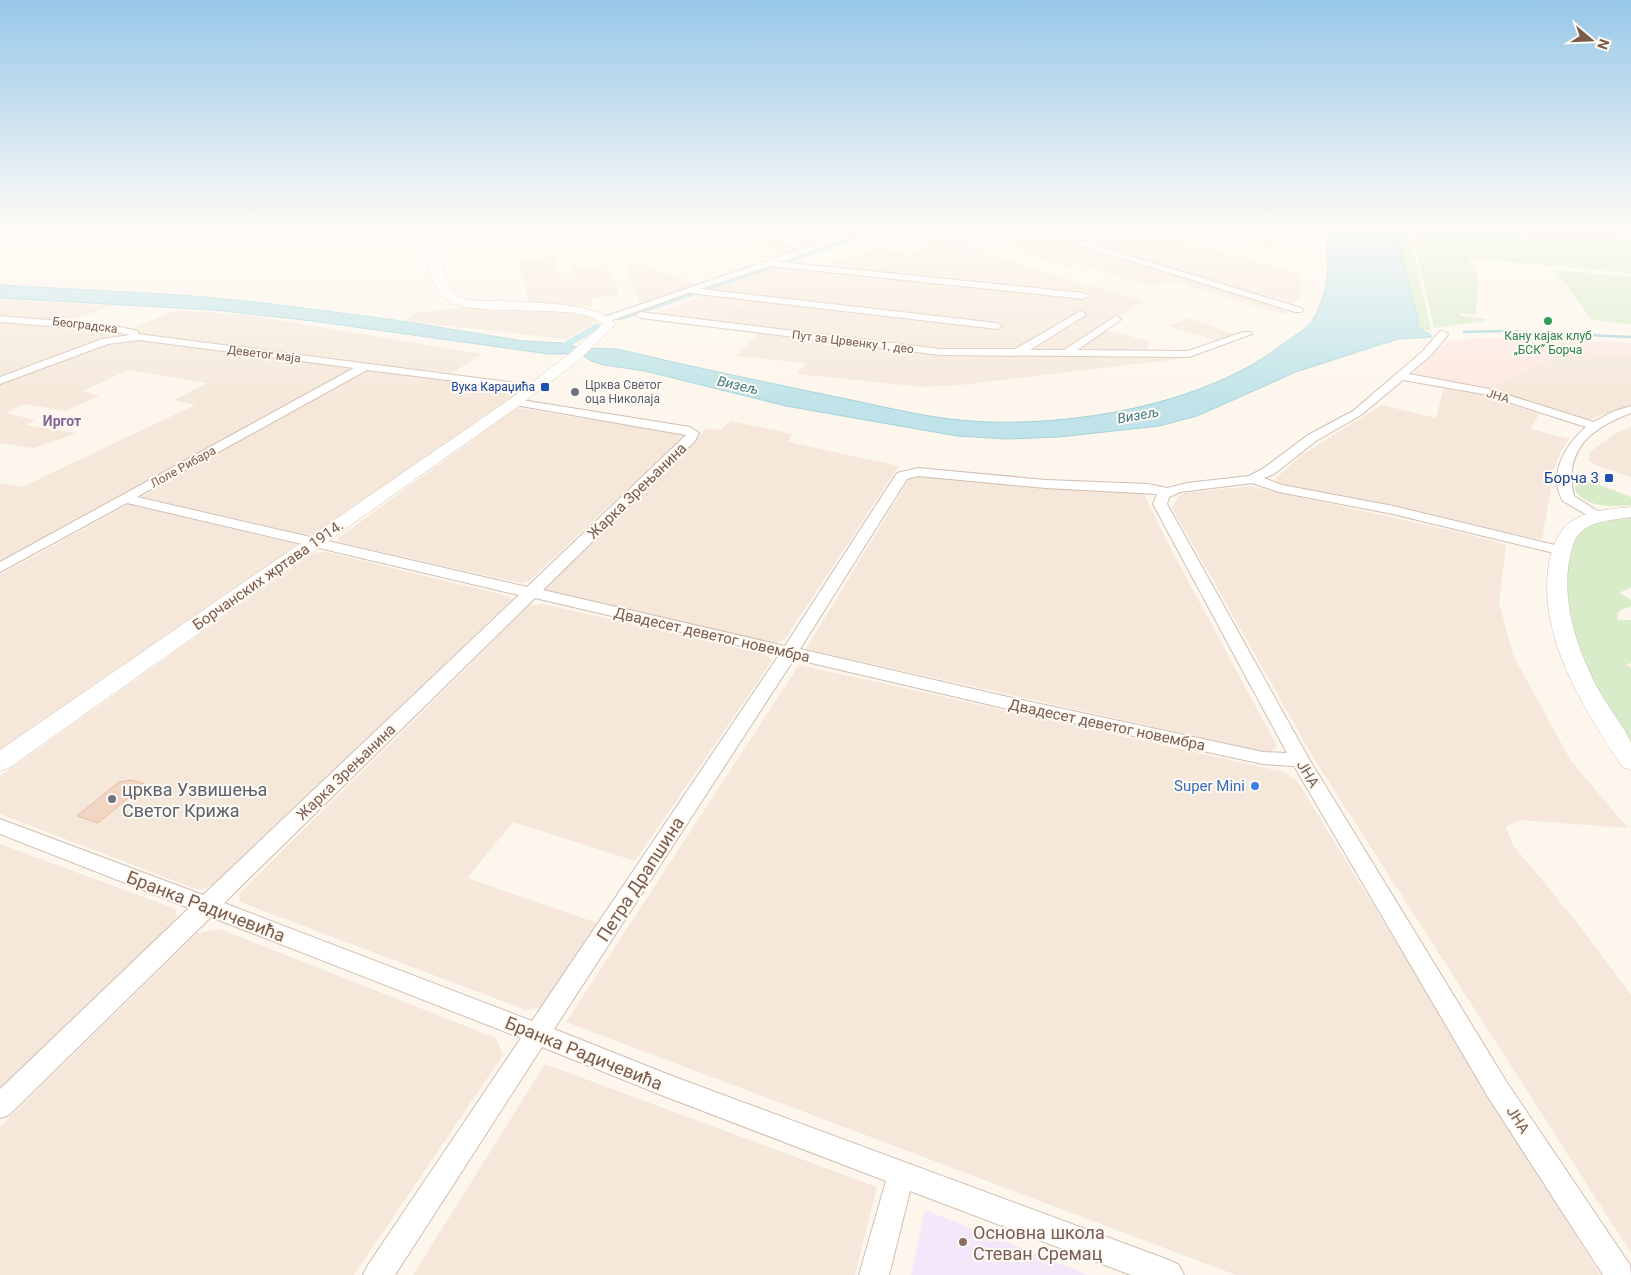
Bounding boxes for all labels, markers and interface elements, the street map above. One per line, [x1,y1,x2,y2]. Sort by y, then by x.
north arrow [1566,15,1616,65]
text: N [1594,37,1612,52]
street label: Београдска [52,314,118,336]
marker: Кану кајак клуб „БСК” Борча [1542,315,1554,327]
street label: Пут за Црвенку 1. део [791,328,915,356]
place label: Кану кајак клуб „БСК” Борча [1504,329,1592,357]
street label: Деветог маја [227,343,301,365]
water label: Визељ [716,372,760,398]
place label: Црква Светог оца Николаја [585,378,662,406]
place label: Вука Караџића [451,380,535,394]
marker: Вука Караџића [539,381,551,393]
marker: Црква Светог оца Николаја [569,386,581,398]
street label: ЈНА [1485,386,1511,406]
water label: Визељ [1116,403,1160,427]
district label: Иргот [43,413,81,429]
street label: Жарка Зрењанина [584,439,690,543]
street label: Лоле Рибара [148,443,218,491]
place label: Борча 3 [1544,469,1599,487]
marker: Борча 3 [1603,472,1615,484]
street label: Борчанских жртава 1914. [189,516,347,634]
street label: Двадесет деветог новембра [612,604,812,666]
street label: Двадесет деветог новембра [1007,695,1207,755]
street label: Жарка Зрењанина [293,720,399,824]
street label: ЈНА [1293,757,1323,791]
place label: Super Mini [1174,777,1245,795]
place label: црква Узвишења Светог Крижа [122,779,267,821]
marker: Super Mini [1249,780,1261,792]
marker: црква Узвишења Светог Крижа [106,793,118,805]
street label: Петра Драпшина [592,813,688,945]
street label: Бранка Радичевића [124,866,288,946]
street label: Бранка Радичевића [502,1012,666,1094]
street label: ЈНА [1503,1103,1534,1137]
place label: Основна школа Стеван Сремац [973,1222,1105,1264]
marker: Основна школа Стеван Сремац [957,1236,969,1248]

